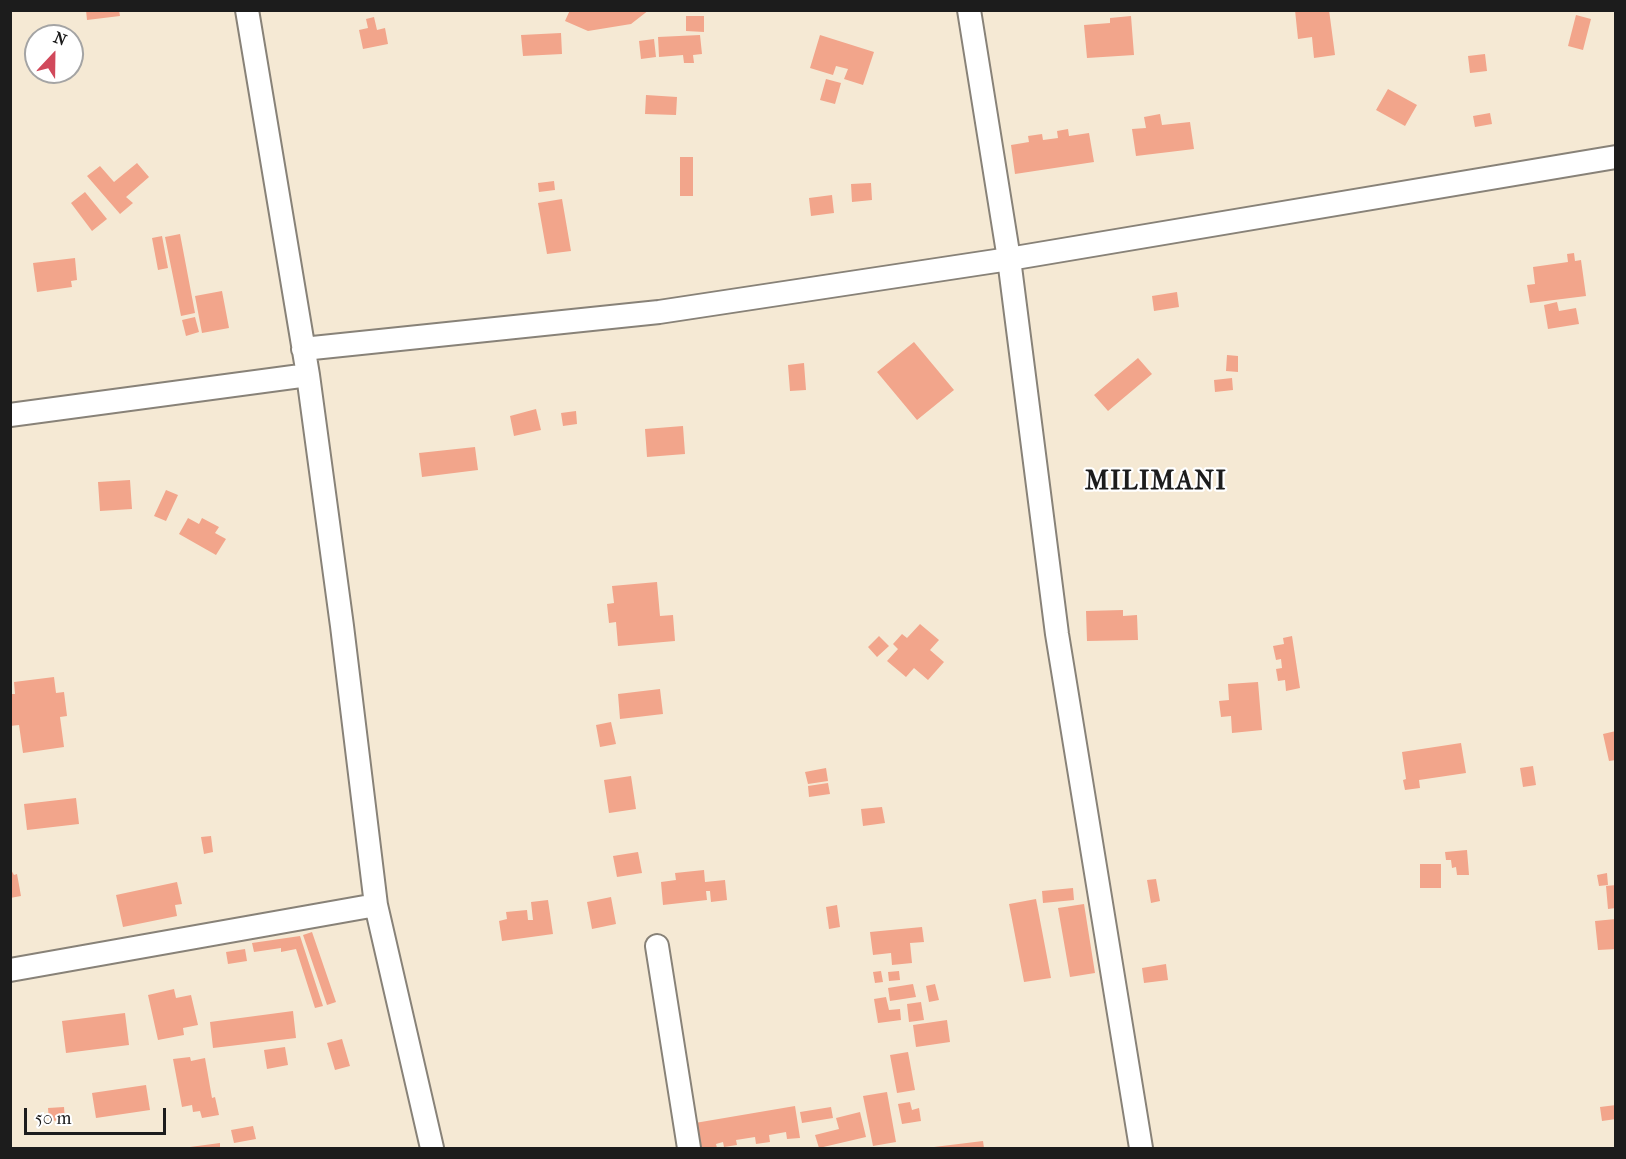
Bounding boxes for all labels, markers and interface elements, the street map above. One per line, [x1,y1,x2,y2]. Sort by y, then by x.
north arrow [24,24,84,84]
text: N [51,28,69,50]
district label: MILIMANI [1085,467,1227,499]
scale bar [27,1096,170,1134]
text: 50 m [35,1108,71,1129]

